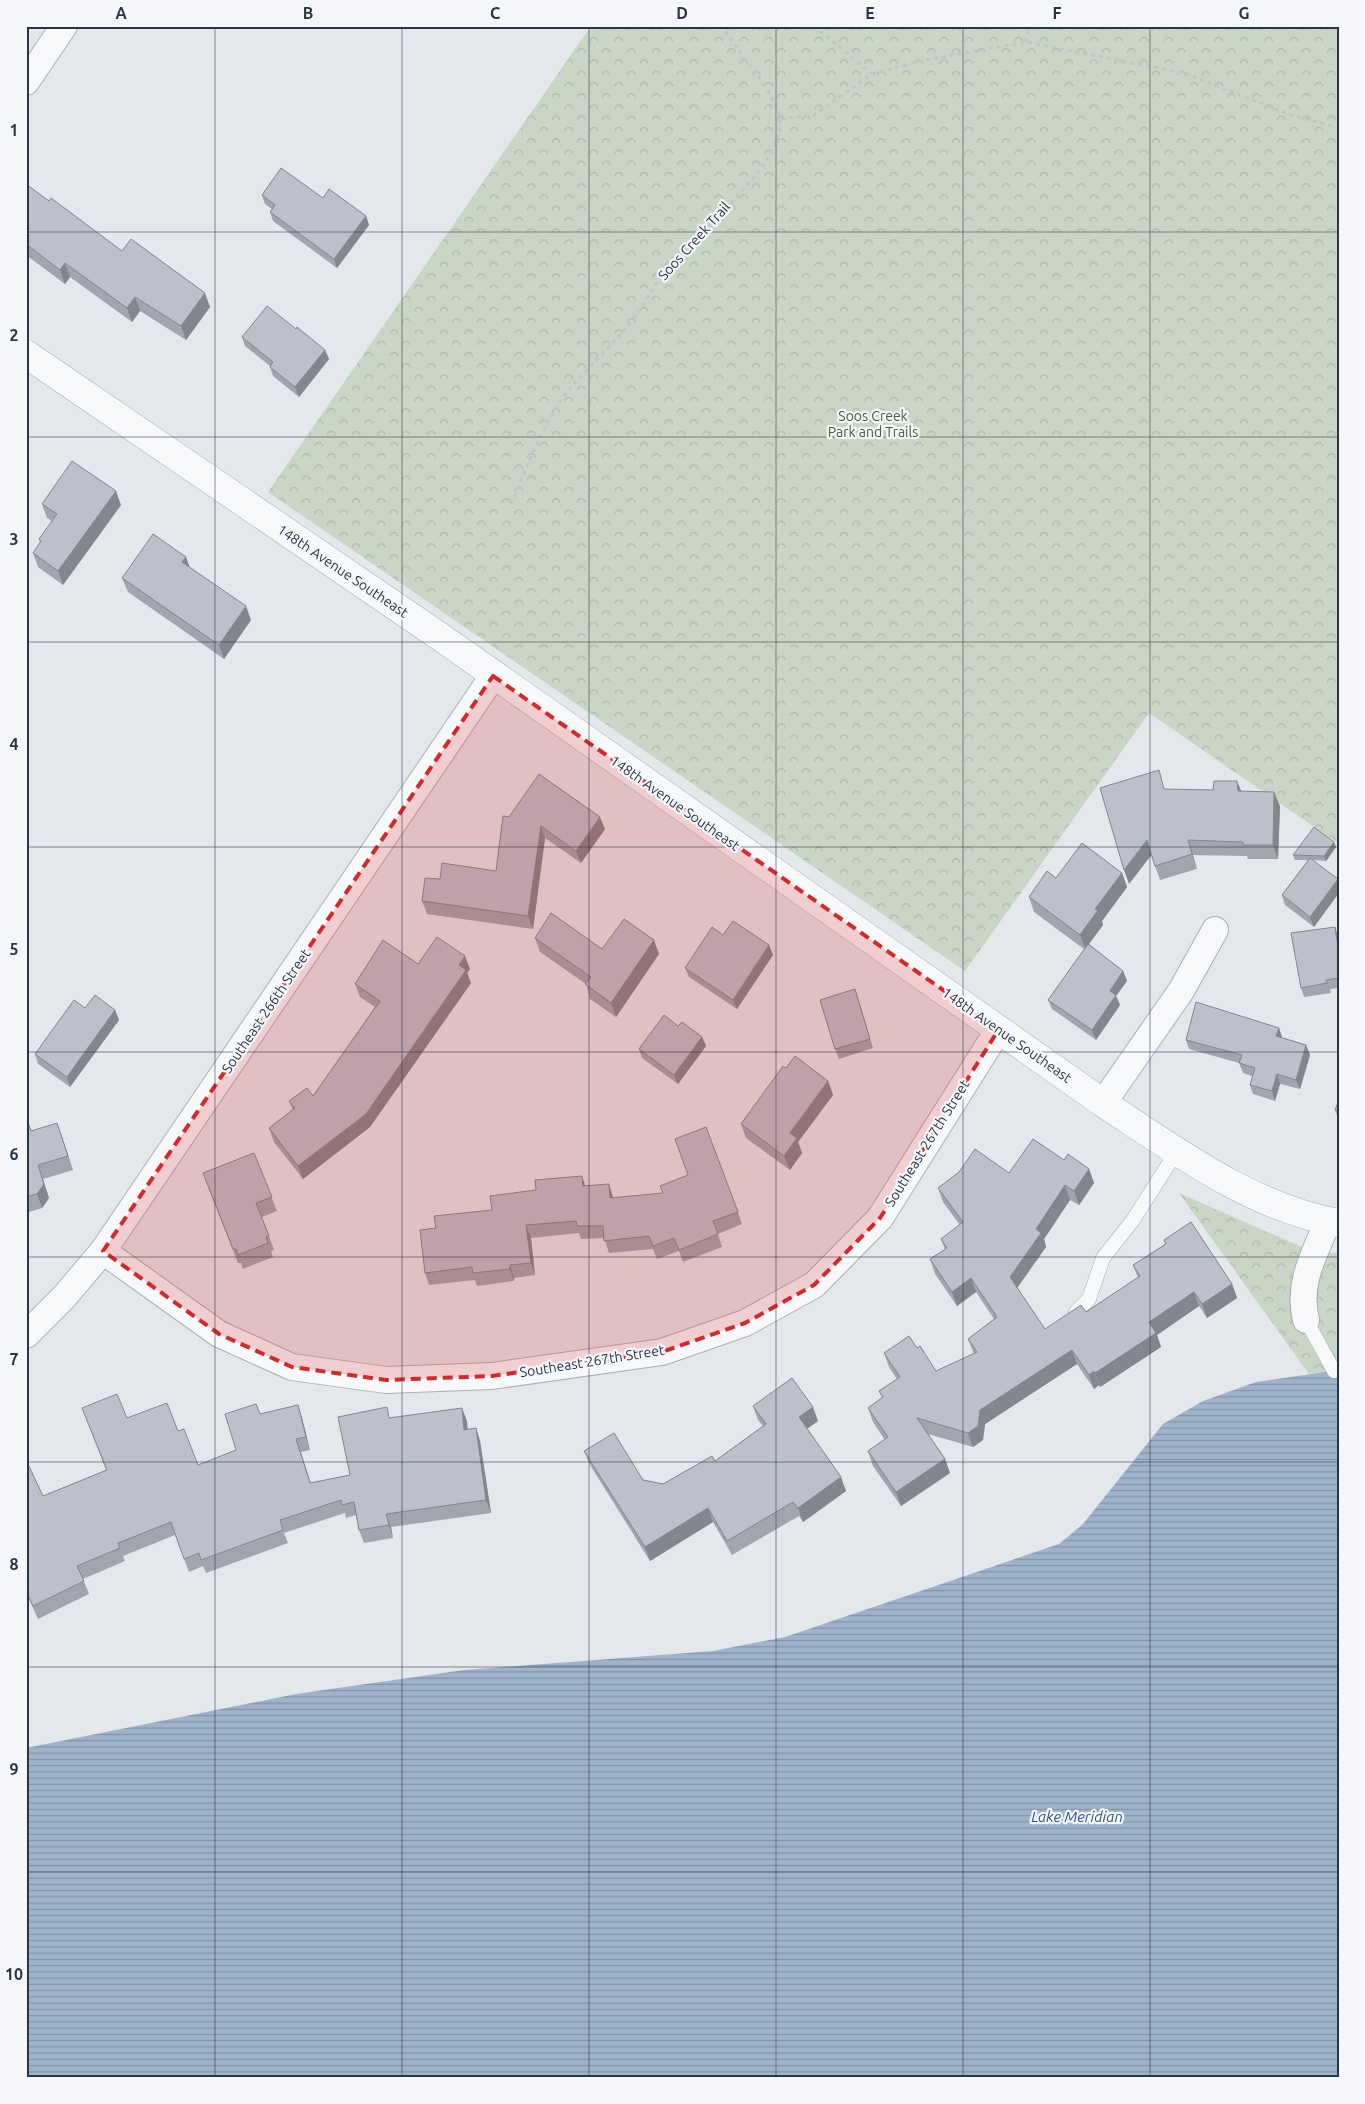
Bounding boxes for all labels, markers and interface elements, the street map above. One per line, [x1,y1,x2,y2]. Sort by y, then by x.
text: A [115,4,127,22]
text: B [303,4,313,22]
text: C [490,4,500,22]
text: D [676,4,688,22]
text: E [865,4,875,22]
text: F [1053,4,1062,22]
text: G [1238,4,1250,22]
text: 1 [9,121,19,139]
street label: Soos Creek Trail [655,198,733,283]
text: 2 [9,326,19,344]
park label: Soos Creek Park and Trails [828,408,918,440]
street label: 148th Avenue Southeast [275,521,412,621]
text: 3 [9,530,19,548]
text: 4 [9,735,19,753]
street label: 148th Avenue Southeast [607,752,743,854]
text: 5 [9,940,19,958]
street label: Southeast 266th Street [218,946,314,1076]
street label: 148th Avenue Southeast [939,984,1075,1086]
street label: Southeast 267th Street [881,1076,973,1209]
text: 6 [9,1145,19,1163]
street label: Southeast 267th Street [519,1342,666,1380]
text: 7 [9,1350,19,1368]
text: 8 [9,1555,19,1573]
text: 9 [9,1760,19,1778]
water label: Lake Meridian [1031,1808,1123,1825]
text: 10 [5,1965,23,1983]

